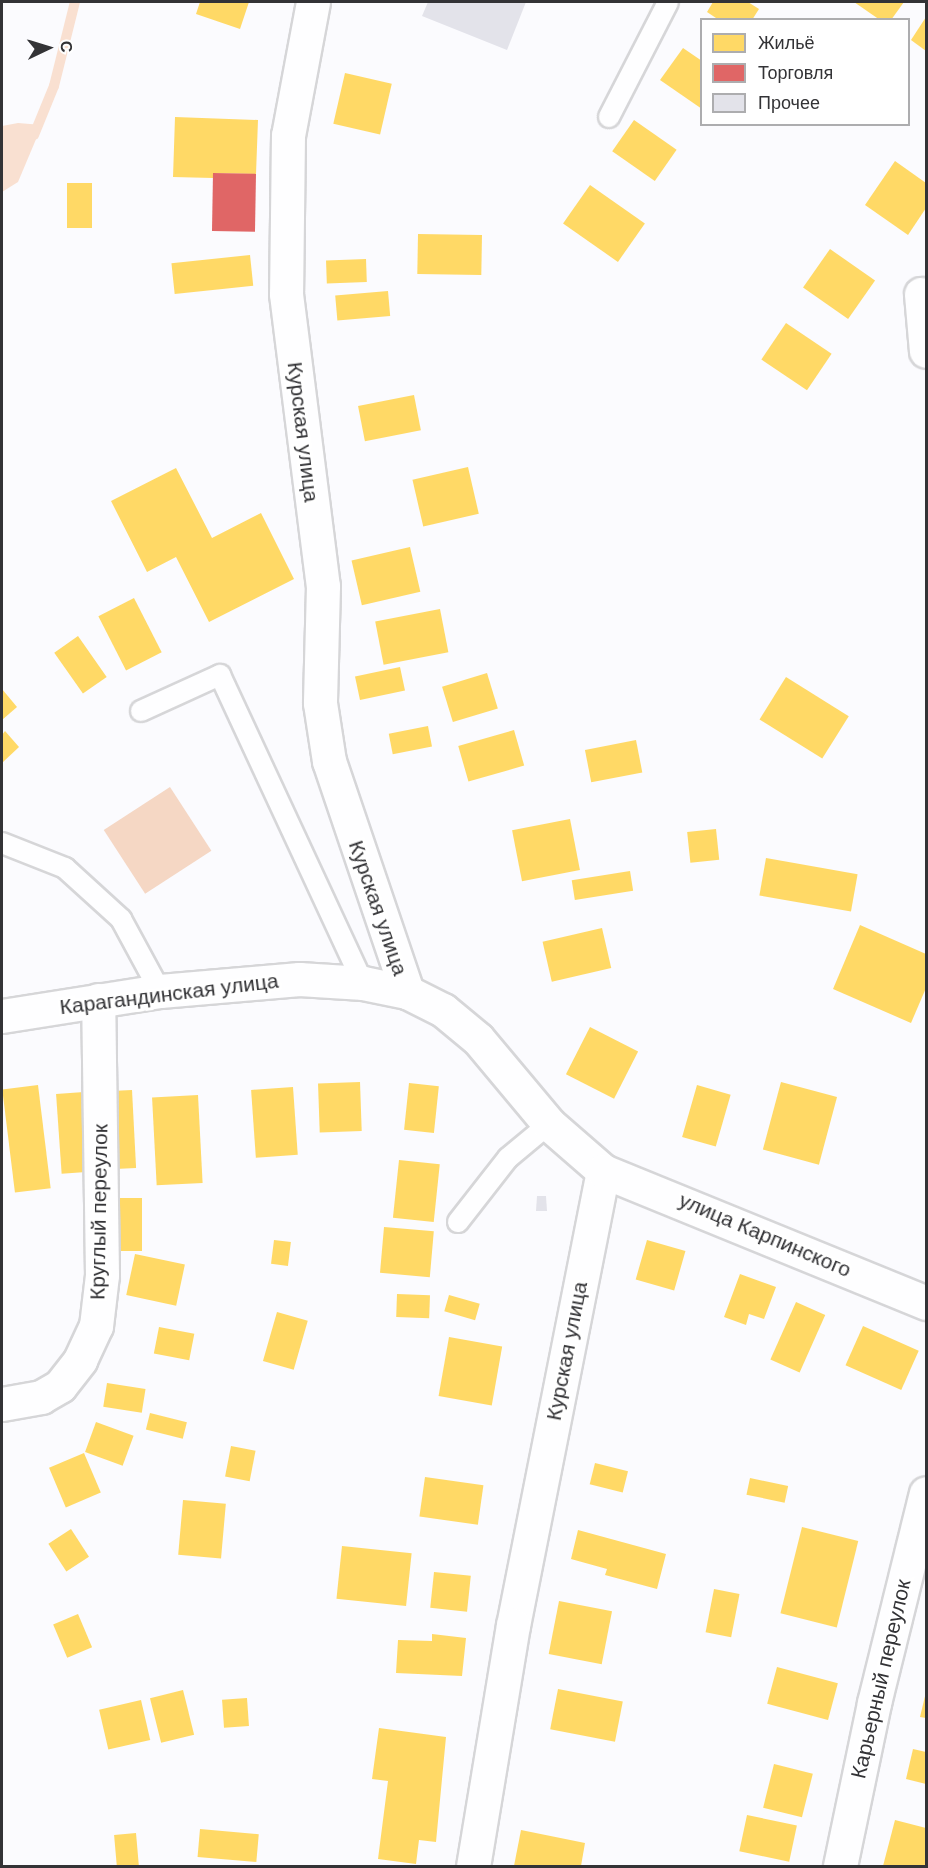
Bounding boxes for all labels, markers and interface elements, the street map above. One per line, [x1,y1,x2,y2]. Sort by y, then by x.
north arrow [18,18,78,78]
legend [700,18,910,126]
text: Жильё [758,33,815,53]
text: С [58,40,75,53]
text: Торговля [758,63,833,83]
text: Прочее [758,93,820,113]
street label: Курская улица [282,361,324,503]
street label: Курская улица [343,837,413,979]
street label: Карагандинская улица [58,968,280,1020]
street label: Круглый переулок [85,1124,113,1300]
street label: улица Карпинского [675,1187,855,1283]
street label: Курская улица [541,1279,593,1423]
street label: Карьерный переулок [846,1577,916,1781]

